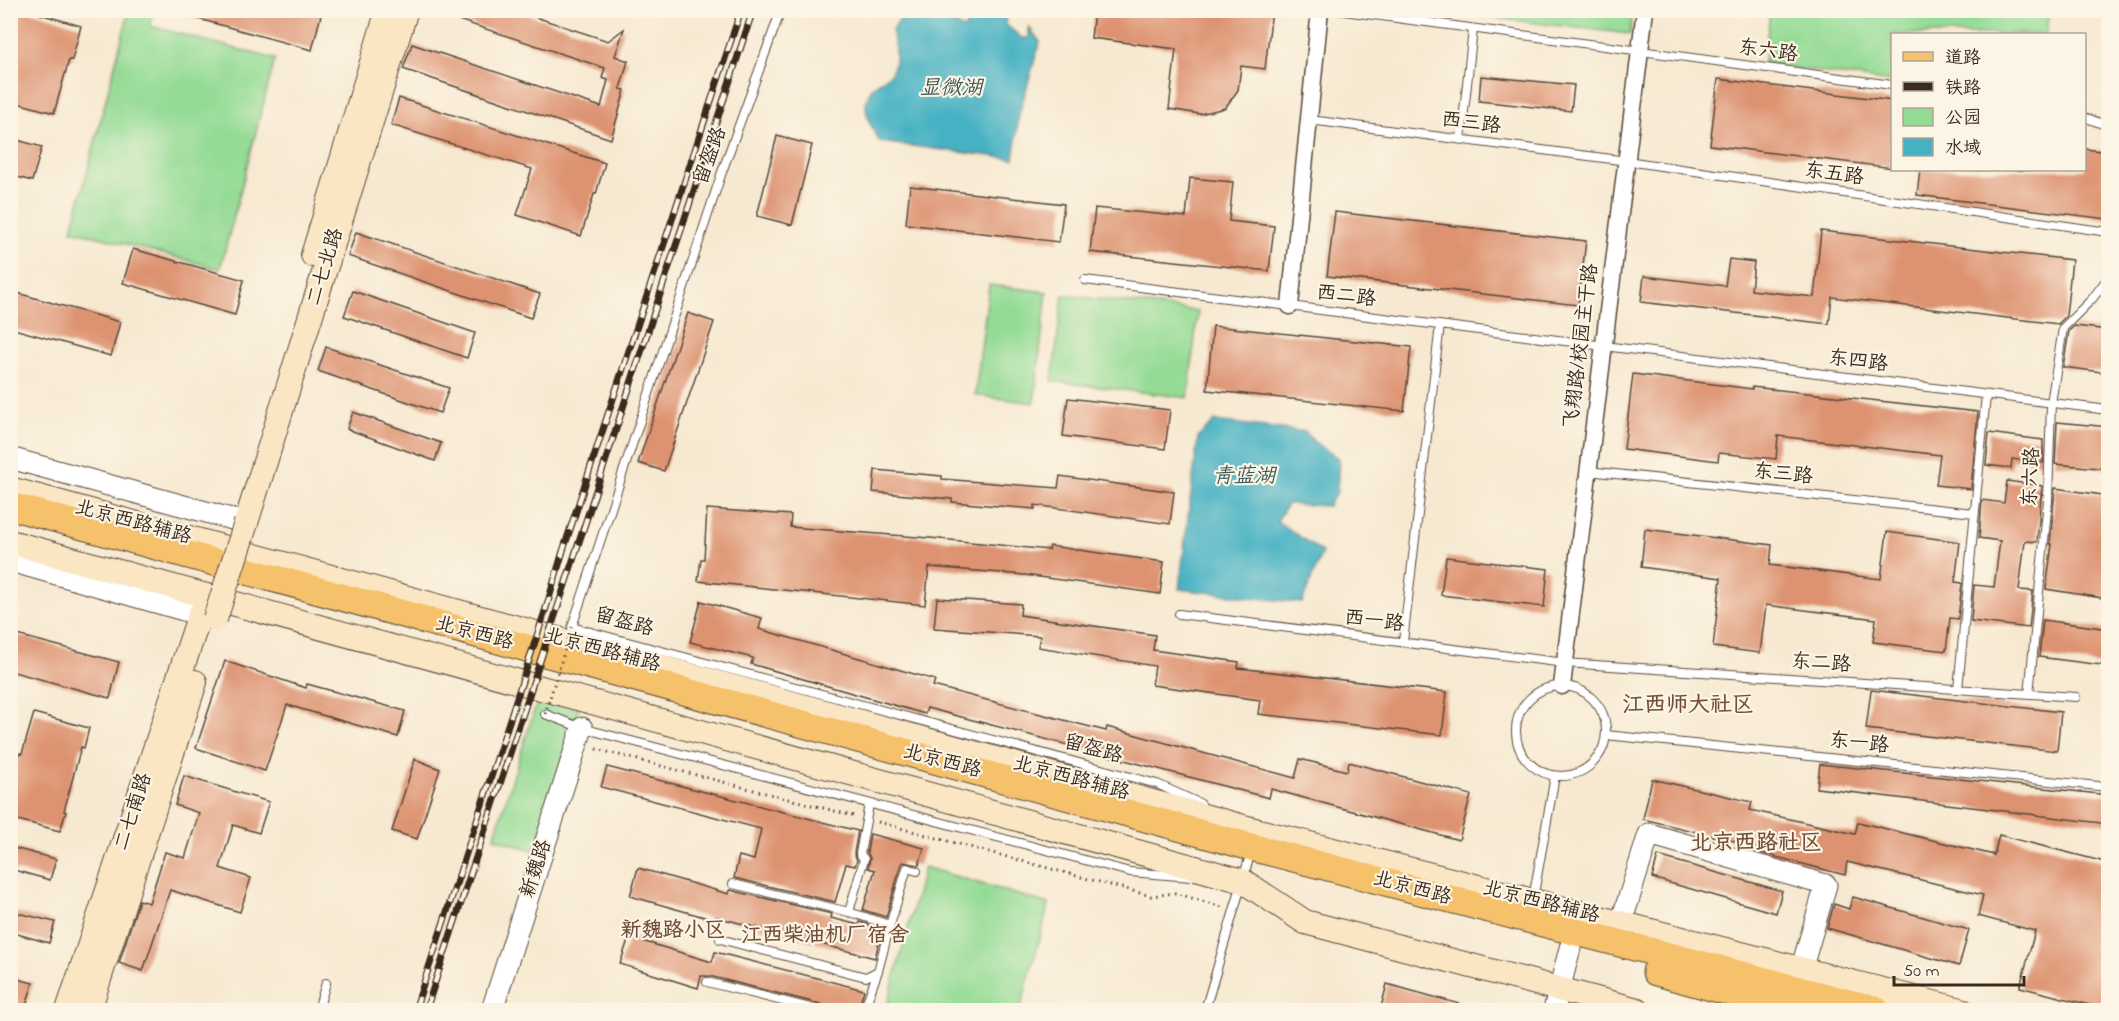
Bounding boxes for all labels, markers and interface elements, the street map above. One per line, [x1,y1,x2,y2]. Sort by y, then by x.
street label: 东六路 [1736,33,1801,71]
legend [1891,33,2086,171]
text: 道路 [1945,46,1981,72]
water label: 显微湖 [920,74,984,104]
text: 铁路 [1945,76,1981,102]
street label: 西三路 [1439,106,1504,142]
text: 公园 [1945,106,1981,132]
street label: 留盔路 [687,122,735,189]
text: 水域 [1945,136,1981,162]
street label: 东五路 [1802,156,1867,194]
street label: 二七北路 [300,224,352,309]
street label: 飞翔路/校园主干路 [1557,261,1607,430]
street label: 西二路 [1314,279,1379,315]
street label: 东四路 [1826,344,1891,380]
street label: 东六路 [2016,445,2048,508]
street label: 东三路 [1752,457,1815,493]
water label: 青蓝湖 [1213,462,1277,492]
street label: 北京西路辅路 [71,493,196,553]
street label: 留盔路 [591,601,658,645]
street label: 西一路 [1342,604,1407,640]
street label: 北京西路 [432,610,517,659]
street label: 北京西路辅路 [540,621,665,681]
street label: 东二路 [1790,647,1853,681]
district label: 江西师大社区 [1622,690,1754,722]
street label: 东一路 [1828,726,1891,762]
street label: 留盔路 [1060,728,1127,772]
street label: 北京西路 [900,738,985,787]
street label: 北京西路辅路 [1009,749,1134,809]
street label: 二七南路 [108,769,160,855]
district label: 北京西路社区 [1690,828,1822,860]
street label: 新魏路 [514,835,560,902]
street label: 北京西路 [1370,865,1455,914]
street label: 北京西路辅路 [1479,874,1604,932]
district label: 新魏路小区 [621,916,726,946]
district label: 江西柴油机厂宿舍 [741,921,909,951]
scale bar [1894,949,2024,987]
text: 50 m [1903,959,1940,985]

